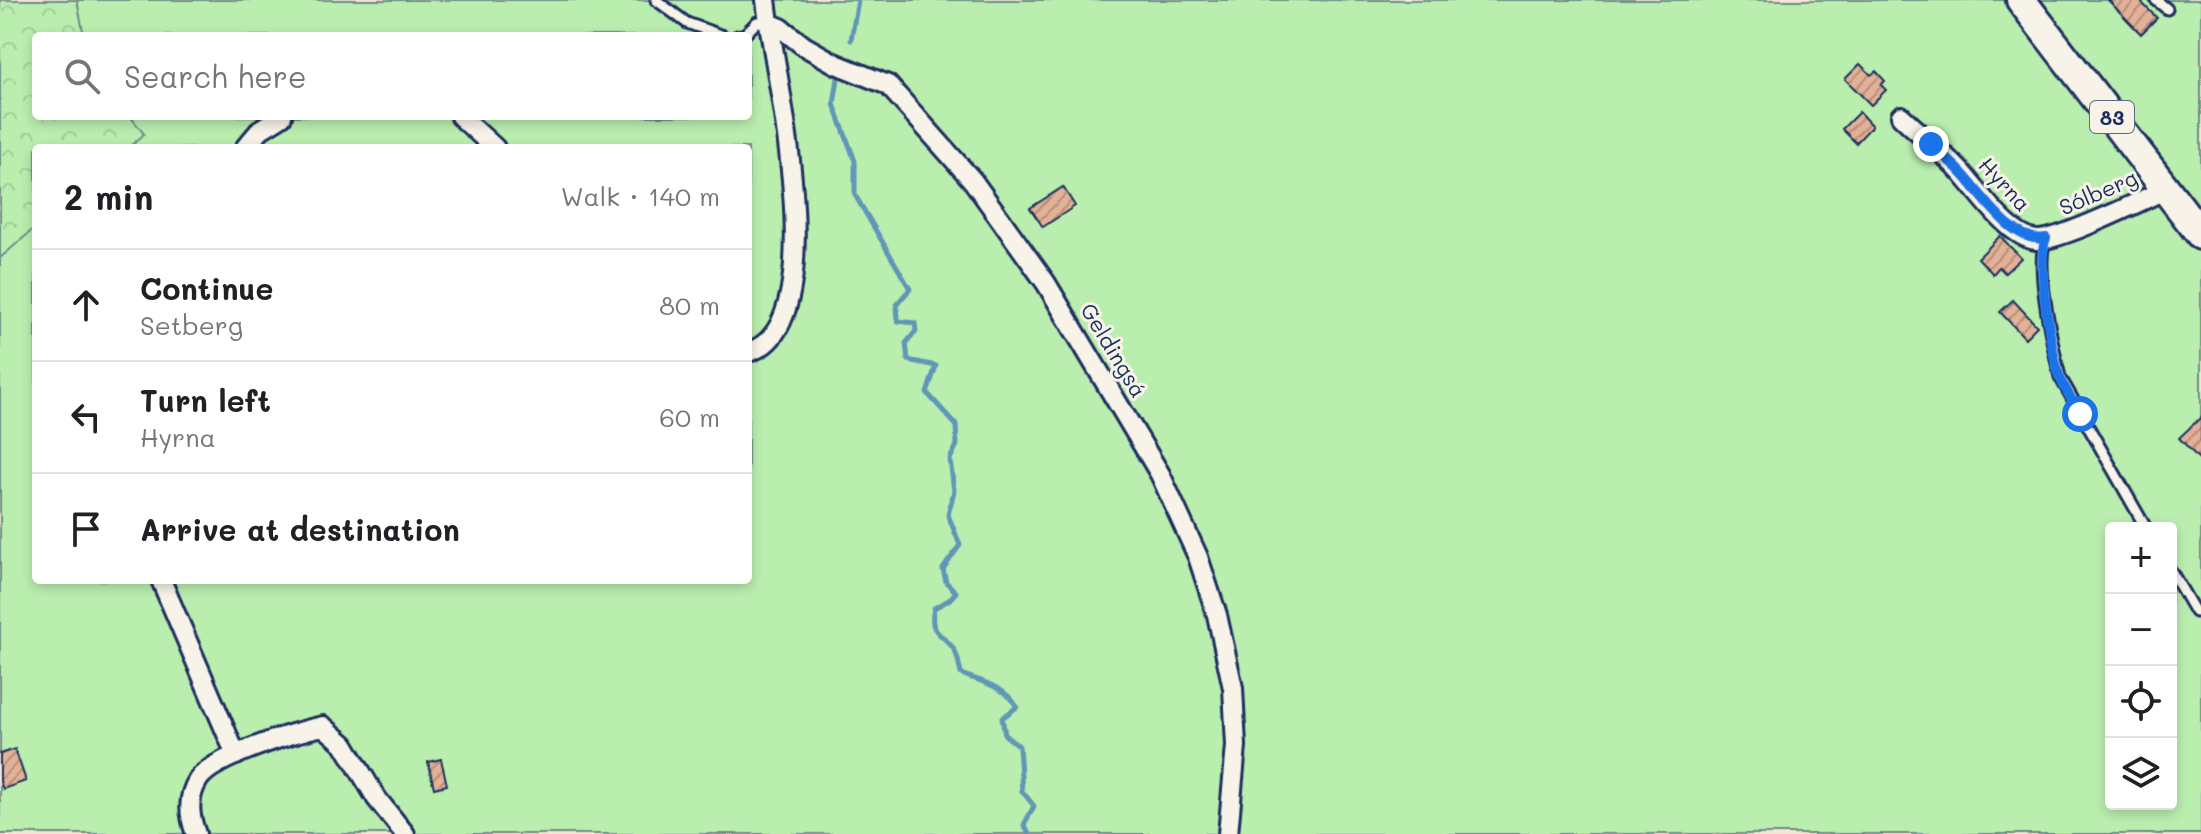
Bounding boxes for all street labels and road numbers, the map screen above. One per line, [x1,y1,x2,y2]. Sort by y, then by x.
road number: 83 [2090,101,2134,133]
street label: Hyrna [1973,151,2037,217]
street label: Sólberg [2054,163,2142,221]
street label: Geldingsá [1074,297,1154,403]

